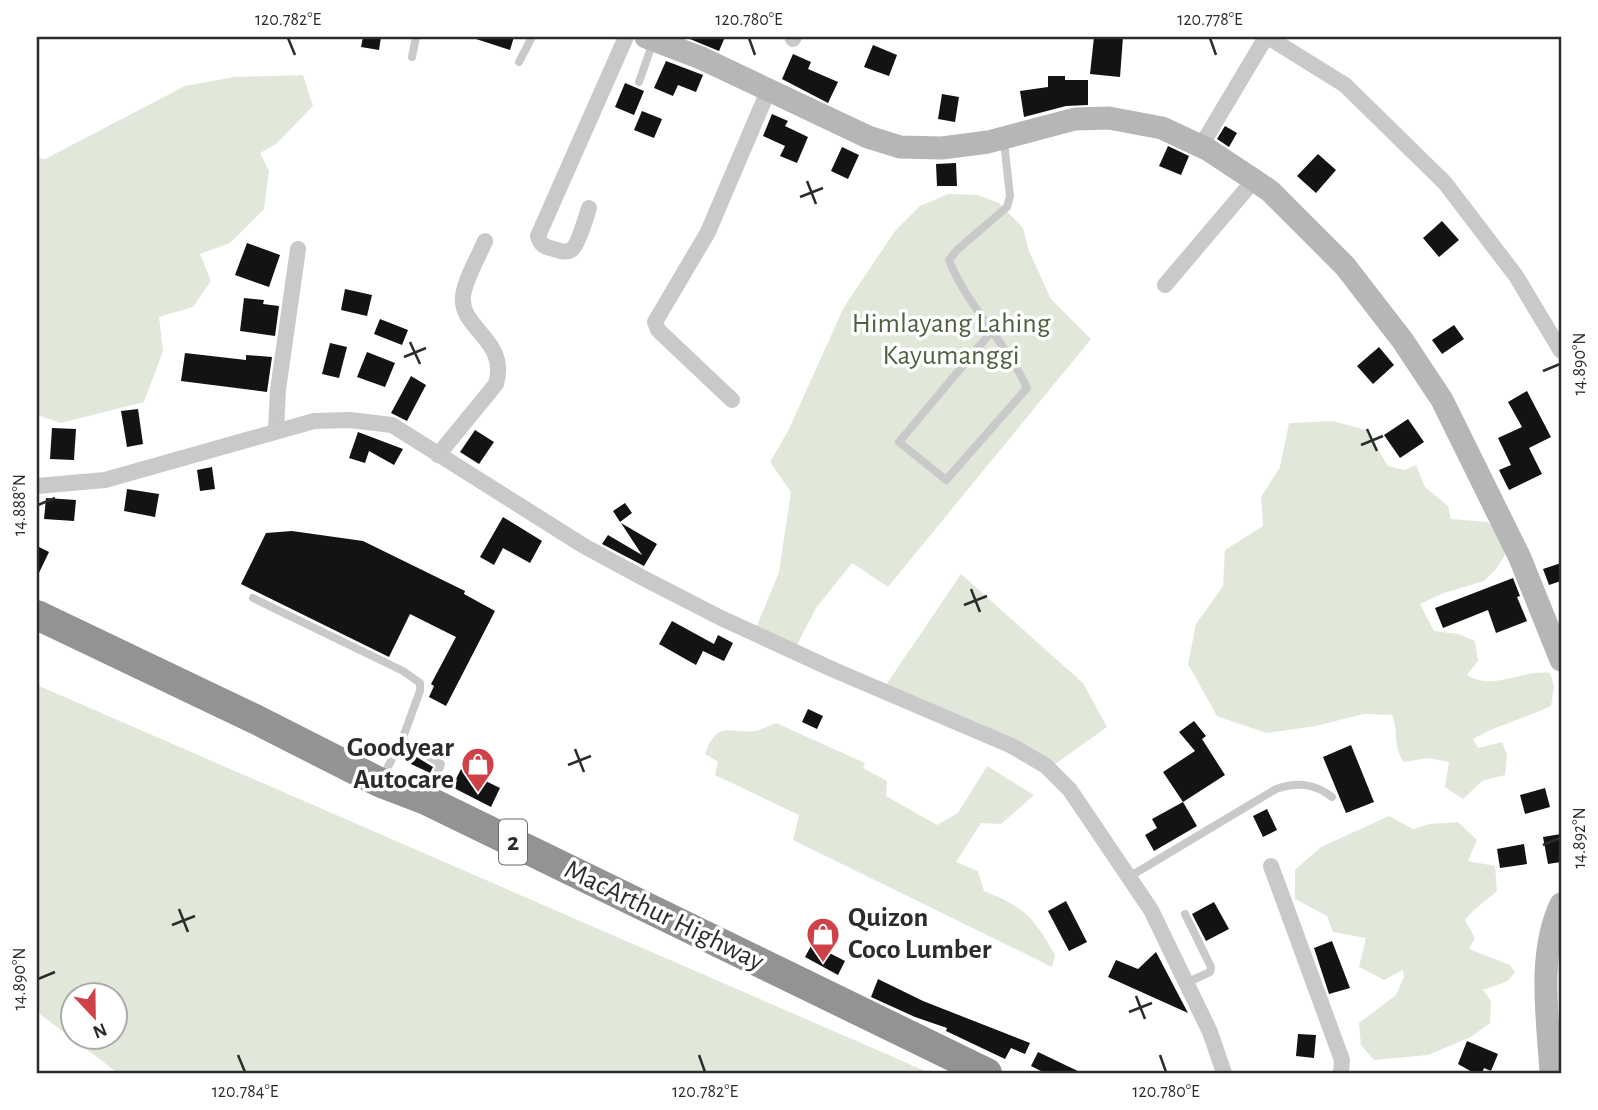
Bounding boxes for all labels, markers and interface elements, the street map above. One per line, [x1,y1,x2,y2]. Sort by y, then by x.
text: 120.782°E [255,11,321,29]
text: 120.780°E [715,11,783,29]
text: 120.778°E [1177,11,1243,29]
park label: Himlayang Lahing Kayumanggi [852,310,1051,370]
text: 14.890°N [1571,332,1589,396]
text: 14.888°N [11,474,29,536]
place label: Goodyear Autocare [347,734,454,794]
shop icon: Goodyear Autocare [459,745,497,794]
text: 14.892°N [1571,807,1589,869]
road number: 2 [499,820,527,864]
street label: MacArthur Highway [560,856,768,976]
place label: Quizon Coco Lumber [848,904,992,964]
shop icon: Quizon Coco Lumber [804,915,842,964]
text: 14.890°N [11,947,29,1011]
north arrow [60,981,130,1050]
text: N [90,1019,109,1042]
text: 120.784°E [212,1083,279,1101]
text: 120.782°E [672,1083,738,1101]
text: 120.780°E [1132,1083,1200,1101]

